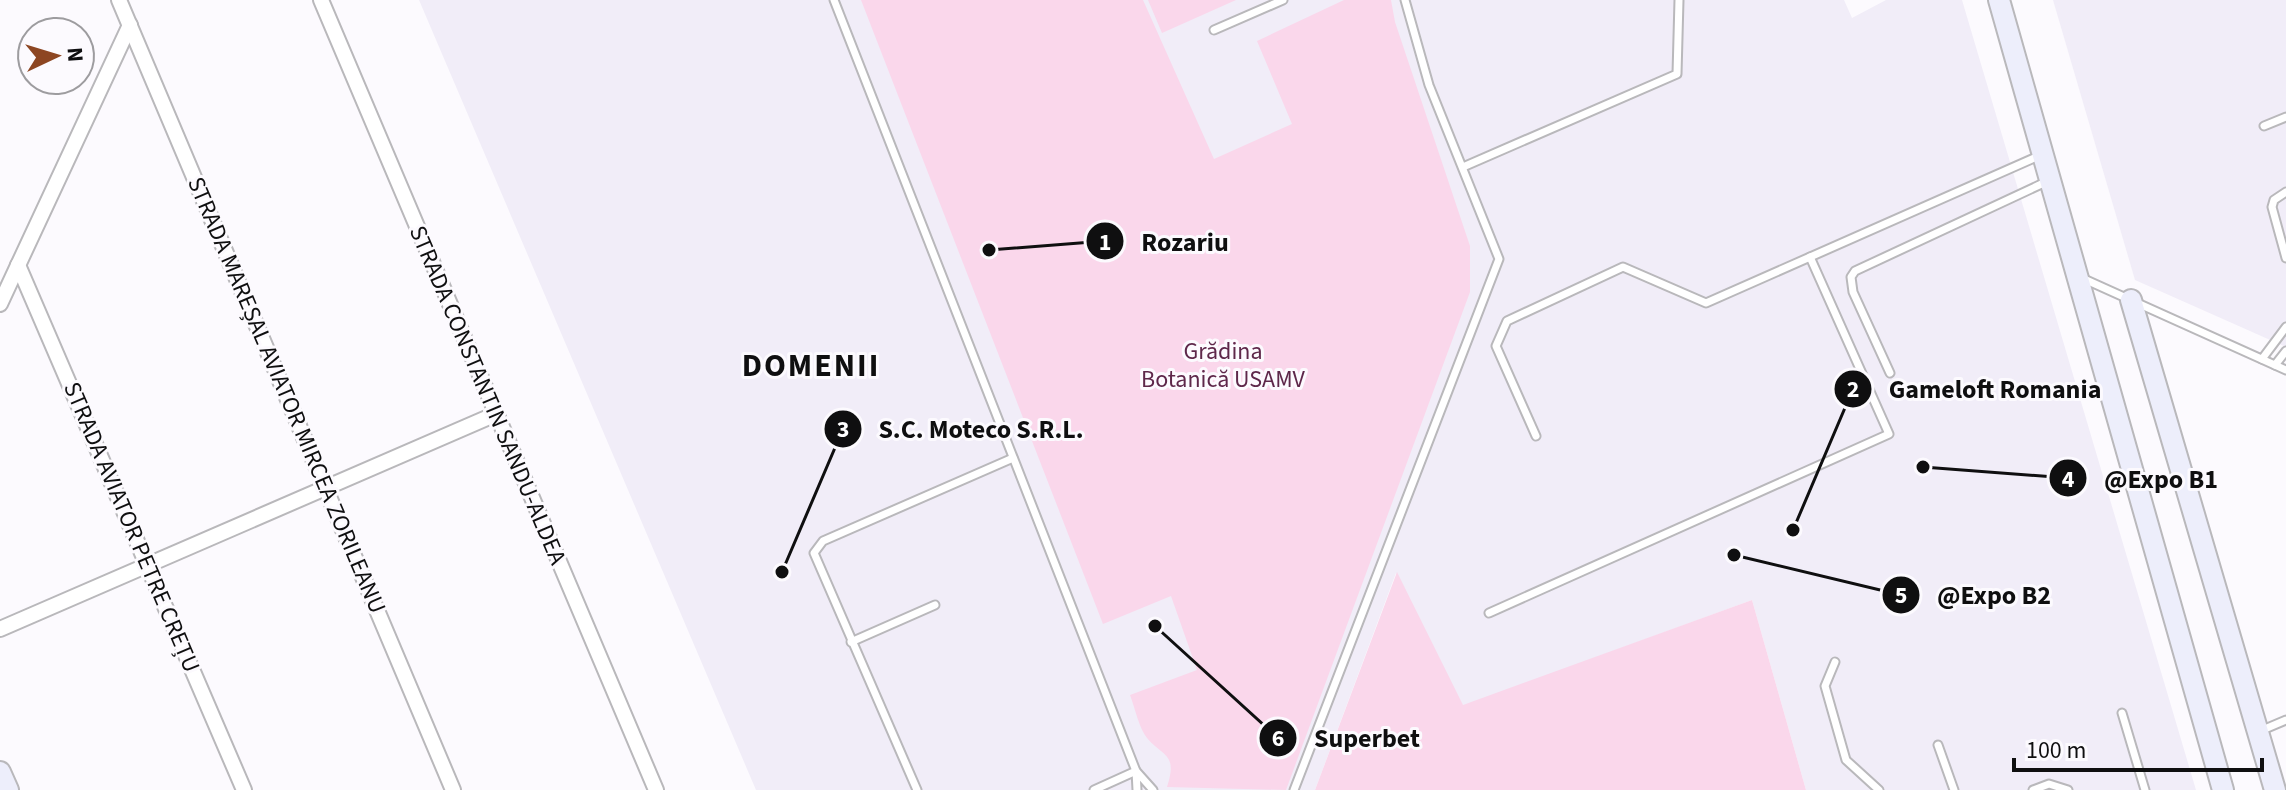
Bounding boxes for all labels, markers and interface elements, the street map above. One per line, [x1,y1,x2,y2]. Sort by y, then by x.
north arrow [16,16,96,96]
text: N [58,46,91,63]
street label: STRADA MAREȘAL AVIATOR MIRCEA ZORILEANU [178,171,395,619]
callout: Rozariu [1085,216,1244,266]
street label: STRADA CONSTANTIN SANDU-ALDEA [400,220,575,570]
text: Rozariu [1141,224,1229,261]
text: 1 [1099,225,1111,260]
park label: Grădina Botanică USAMV [1141,334,1306,397]
district label: DOMENII [742,343,880,389]
callout: Gameloft Romania [1833,364,2118,414]
text: Gameloft Romania [1889,371,2101,408]
text: 2 [1847,372,1859,407]
street label: STRADA AVIATOR PETRE CREȚU [54,377,209,678]
callout: S.C. Moteco S.R.L. [823,404,1100,454]
text: S.C. Moteco S.R.L. [878,411,1084,448]
text: 3 [837,412,849,447]
callout: @Expo B1 [2048,453,2234,503]
text: @Expo B1 [2104,461,2218,498]
text: 4 [2062,462,2075,497]
callout: @Expo B2 [1881,570,2067,620]
text: @Expo B2 [1937,577,2051,614]
text: 5 [1895,578,1907,613]
callout: Superbet [1258,713,1436,763]
text: Superbet [1314,720,1420,757]
text: 6 [1272,721,1284,756]
scale bar [2014,722,2262,772]
text: 100 m [2026,733,2086,768]

